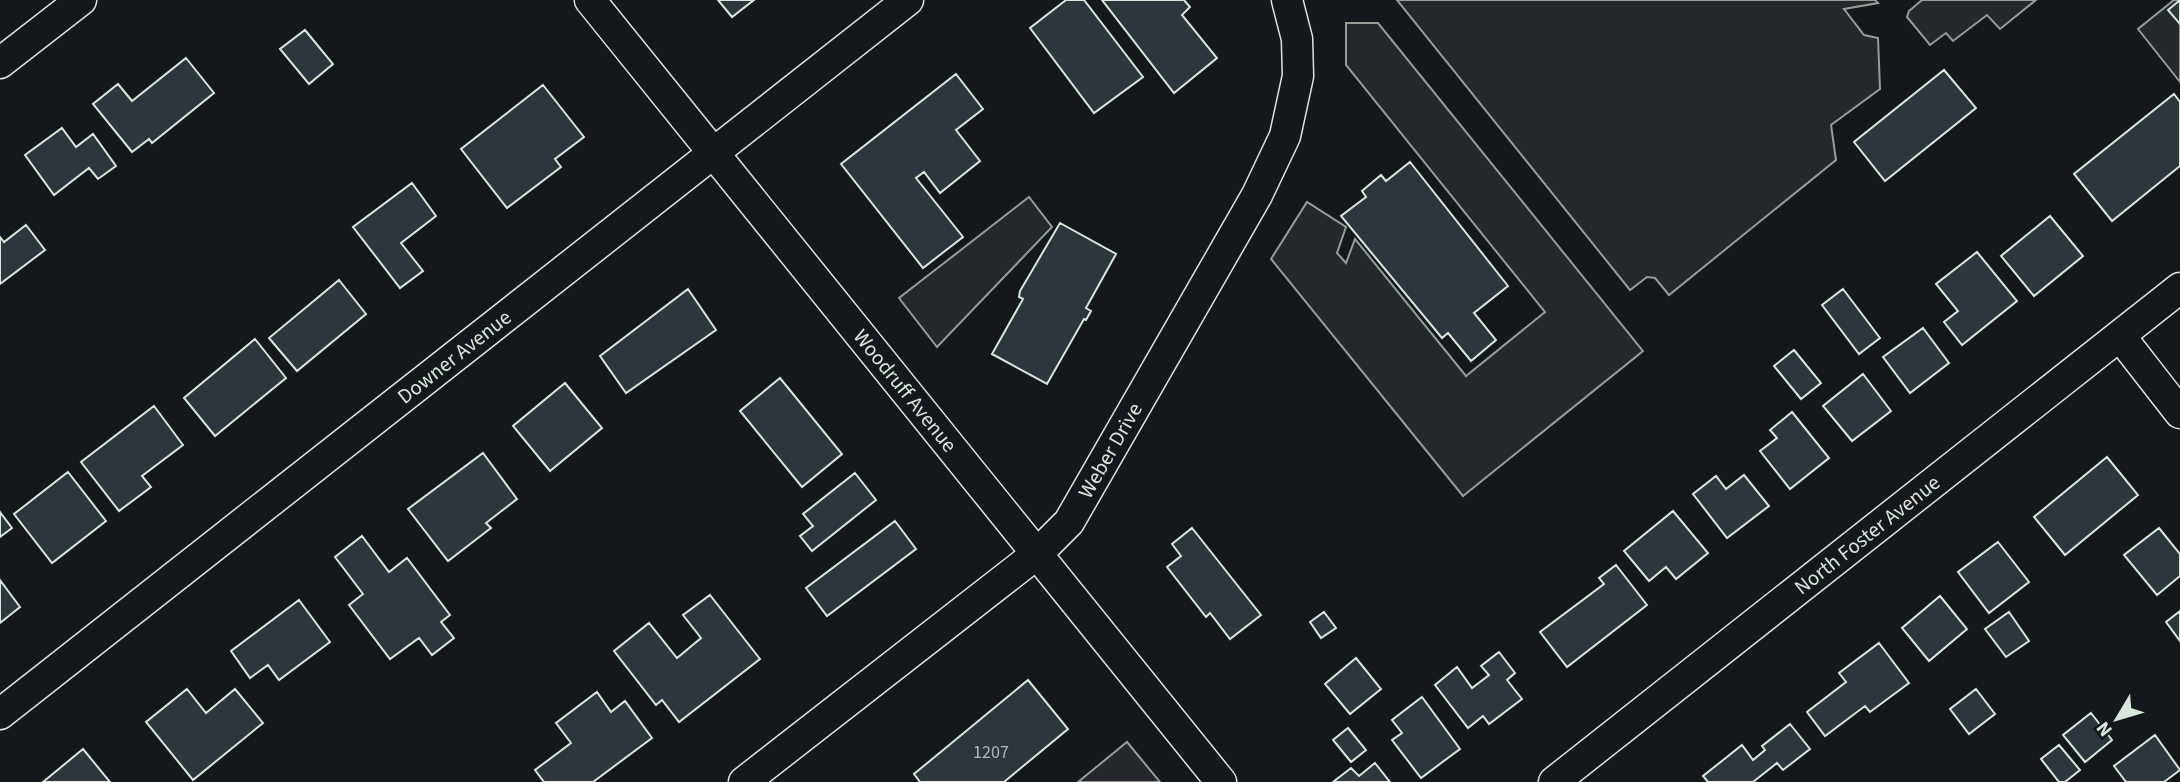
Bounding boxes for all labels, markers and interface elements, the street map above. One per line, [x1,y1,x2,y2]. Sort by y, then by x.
street label: Downer Avenue [391,302,518,411]
street label: Woodruff Avenue [846,323,964,459]
street label: Weber Drive [1071,397,1150,504]
street label: North Foster Avenue [1788,468,1947,602]
north arrow [2082,684,2152,754]
text: N [2090,715,2119,742]
house number: 1207 [973,740,1009,765]

